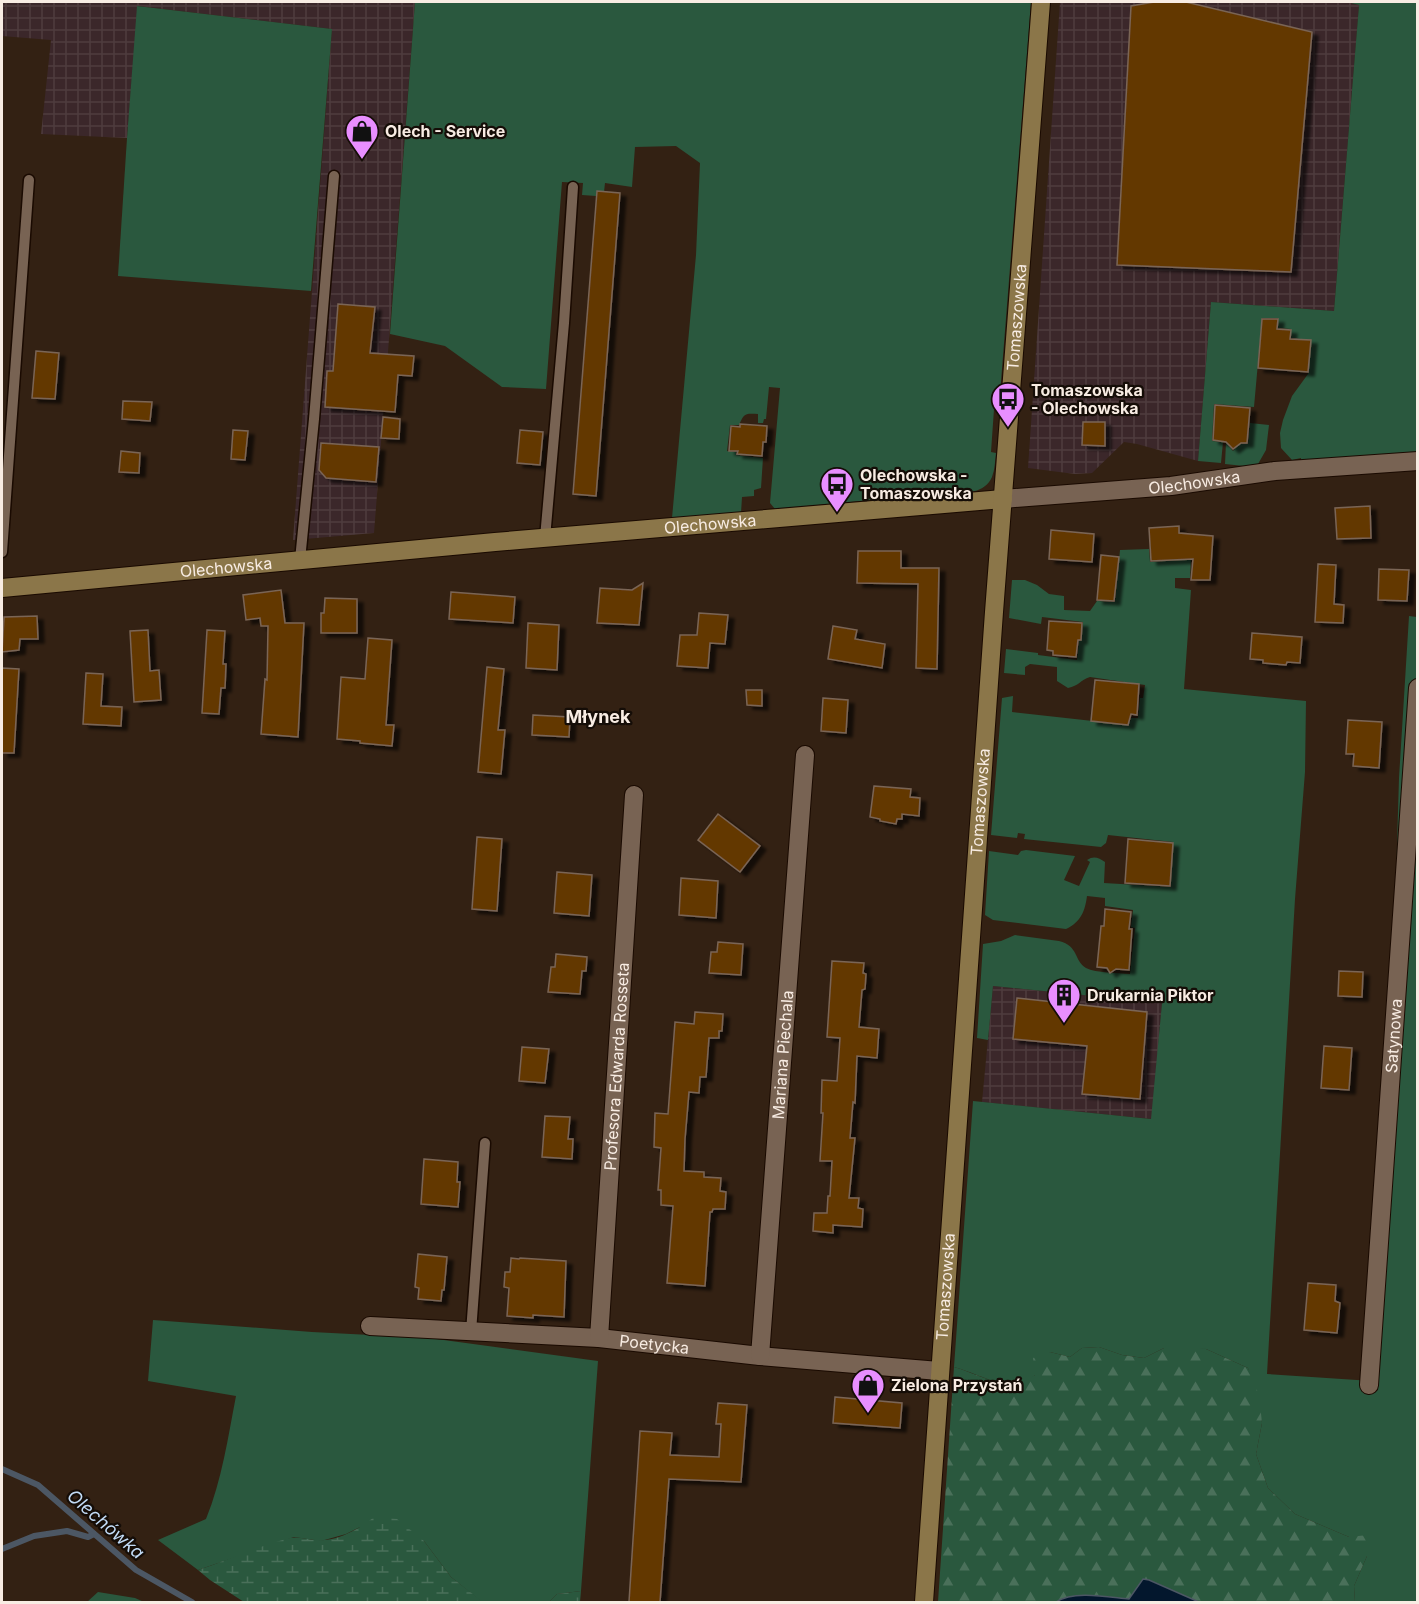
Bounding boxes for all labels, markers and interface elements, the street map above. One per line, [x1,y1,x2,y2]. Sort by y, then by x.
shop icon: Olech - Service [344,113,380,160]
place label: Olech - Service [385,121,505,141]
street label: Tomaszowska [1002,263,1031,372]
place label: Tomaszowska - Olechowska [1031,380,1143,418]
bus stop icon: Tomaszowska - Olechowska [990,381,1026,428]
place label: Olechowska - Tomaszowska [860,465,972,503]
bus stop icon: Olechowska - Tomaszowska [819,466,855,513]
street label: Olechowska [1147,466,1242,498]
street label: Olechowska [663,510,757,538]
street label: Olechowska [179,553,273,581]
district label: Młynek [565,706,631,727]
street label: Tomaszowska [966,748,994,856]
street label: Profesora Edwarda Rosseta [600,962,633,1171]
building icon: Drukarnia Piktor [1046,977,1082,1024]
place label: Drukarnia Piktor [1087,985,1214,1005]
street label: Mariana Piechala [768,990,797,1120]
street label: Satynowa [1381,998,1406,1074]
street label: Tomaszowska [932,1232,959,1341]
street label: Poetycka [618,1330,690,1358]
shop icon: Zielona Przystań [850,1367,886,1414]
place label: Zielona Przystań [891,1375,1023,1395]
water label: Olechówka [63,1485,149,1563]

